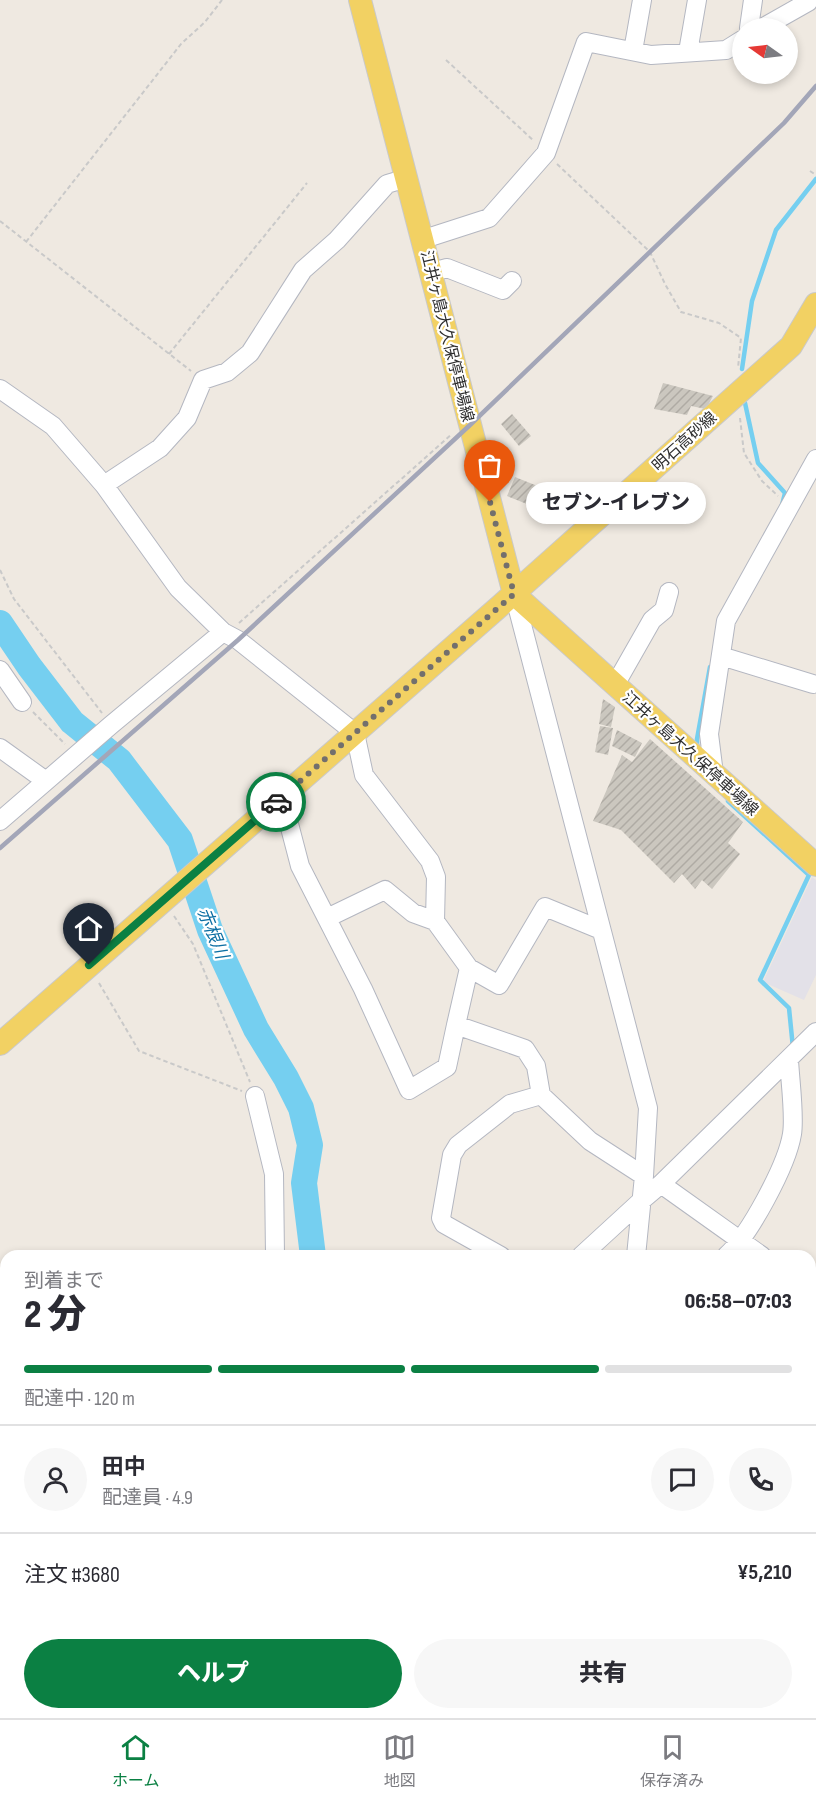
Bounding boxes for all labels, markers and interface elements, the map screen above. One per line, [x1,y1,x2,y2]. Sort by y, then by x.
north arrow [732,18,798,84]
map controls [732,18,798,84]
street label: 江井ヶ島大久保停車場線 [416,249,477,424]
street label: 明石高砂線 [649,408,721,476]
pin [464,440,515,502]
icon: bag [473,449,506,482]
callout: セブン-イレブン [526,481,706,523]
text: セブン-イレブン [542,491,690,515]
street label: 江井ヶ島大久保停車場線 [618,688,762,820]
courier [246,772,306,832]
icon: car [260,786,293,819]
pin [63,903,114,965]
water label: 赤根川 [193,904,233,964]
icon: home [72,912,105,945]
text: 到着まで [24,1269,104,1293]
text: 06:58–07:03 [685,1288,792,1315]
text: 2 分 [24,1292,87,1339]
text: 配達中 · 120 m [24,1387,135,1411]
button: person [24,1448,87,1511]
button: chat [651,1448,714,1511]
button: phone [729,1448,792,1511]
text: 田中 [102,1454,146,1481]
text: 配達員 · 4.9 [102,1486,193,1510]
text: ¥5,210 [737,1559,792,1586]
text: 注文 #3680 [24,1562,120,1589]
button: ヘルプ [24,1639,402,1708]
button: 共有 [414,1639,792,1708]
tab: ホーム [112,1731,159,1791]
tab: 地図 [383,1731,416,1791]
tab: 保存済み [640,1731,704,1791]

